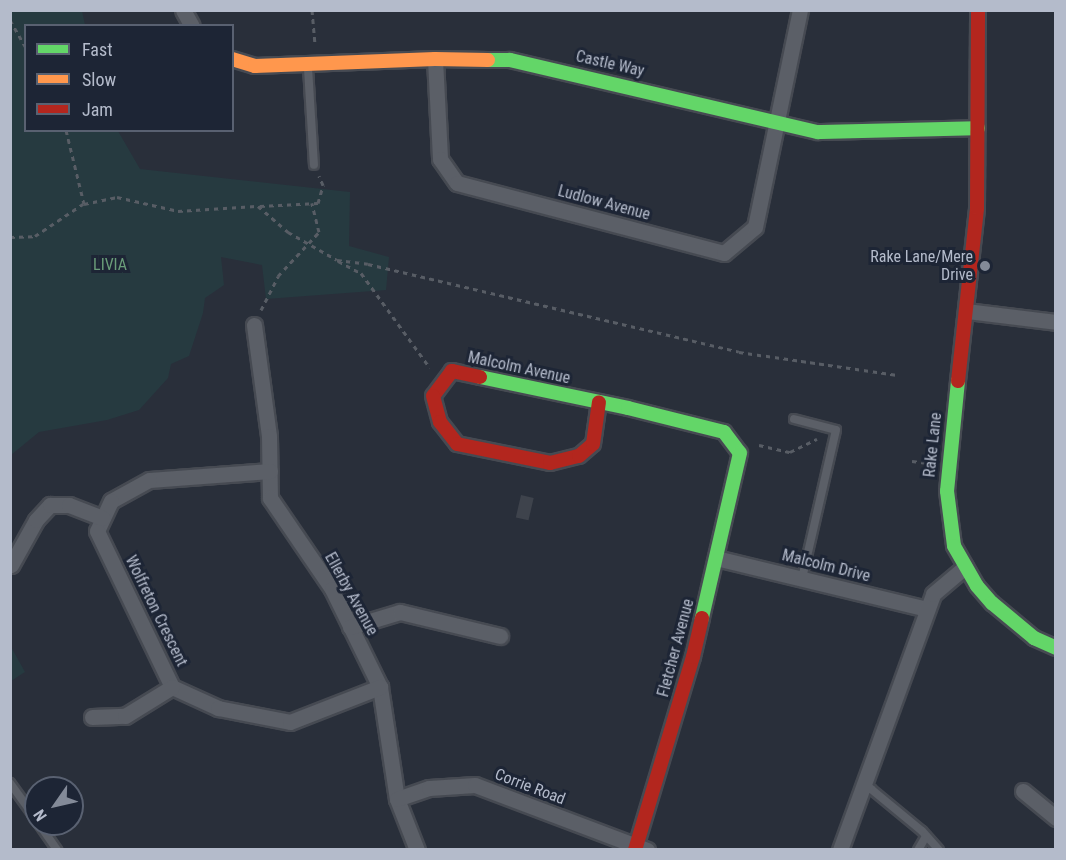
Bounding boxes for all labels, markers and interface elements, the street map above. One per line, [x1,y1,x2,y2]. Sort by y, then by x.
legend [24,24,234,132]
text: Fast [82,39,113,60]
street label: Castle Way [574,47,646,81]
text: Slow [82,69,116,90]
text: Jam [82,99,113,120]
street label: Ludlow Avenue [556,181,652,225]
place label: Rake Lane/Mere Drive [870,247,973,285]
park label: LIVIA [93,255,127,275]
marker: Rake Lane/Mere Drive [978,259,992,273]
street label: Malcolm Avenue [466,348,572,388]
street label: Rake Lane [920,412,946,478]
street label: Malcolm Drive [780,546,872,586]
street label: Ellerby Avenue [320,549,382,639]
street label: Wolfreton Crescent [121,552,191,670]
street label: Fletcher Avenue [654,597,698,699]
street label: Corrie Road [492,765,568,809]
north arrow [24,776,84,836]
text: N [30,806,51,825]

